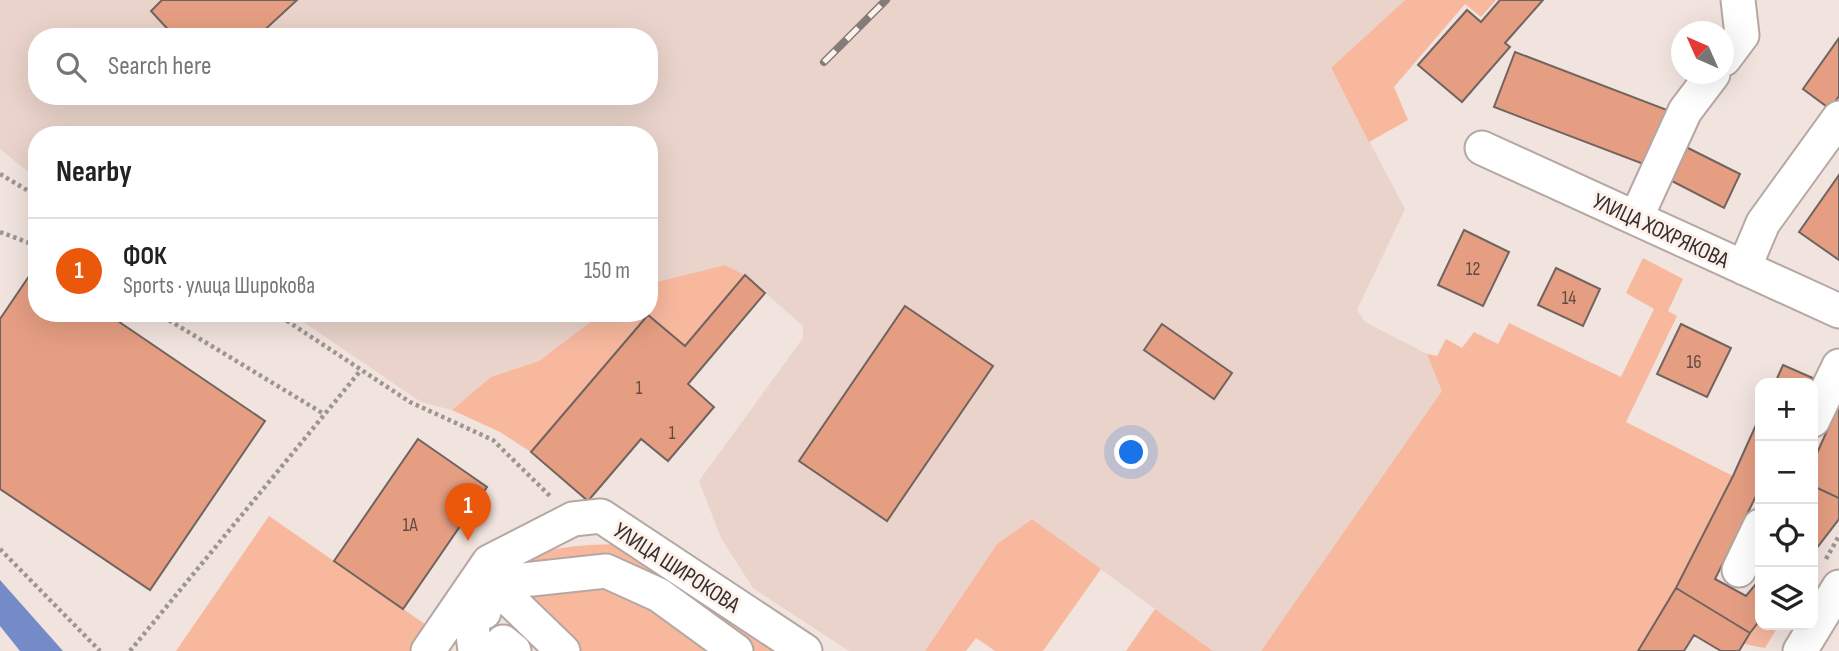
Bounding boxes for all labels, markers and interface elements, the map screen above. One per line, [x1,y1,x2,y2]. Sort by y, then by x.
north arrow [1671,21,1734,84]
search box [28,28,658,105]
icon: search [52,48,90,86]
text: Search here [108,51,211,82]
text: Nearby [56,154,132,190]
street label: УЛИЦА ХОХРЯКОВА [1588,187,1733,275]
text: ФОК [123,241,167,272]
text: 1 [74,257,84,285]
text: 150 m [584,257,630,285]
house number: 12 [1466,258,1480,281]
text: Sports · улица Широкова [123,272,315,300]
house number: 14 [1562,287,1576,310]
house number: 16 [1687,351,1701,374]
house number: 1 [636,377,643,400]
map controls [1755,378,1818,630]
button: + [1755,378,1818,441]
house number: 1 [669,422,676,445]
your location [1114,435,1148,469]
button: − [1755,441,1818,504]
pin: 1 [445,483,491,541]
button: locate [1755,504,1818,567]
house number: 1А [402,514,418,537]
street label: УЛИЦА ШИРОКОВА [608,517,745,619]
button: layers [1755,567,1818,630]

